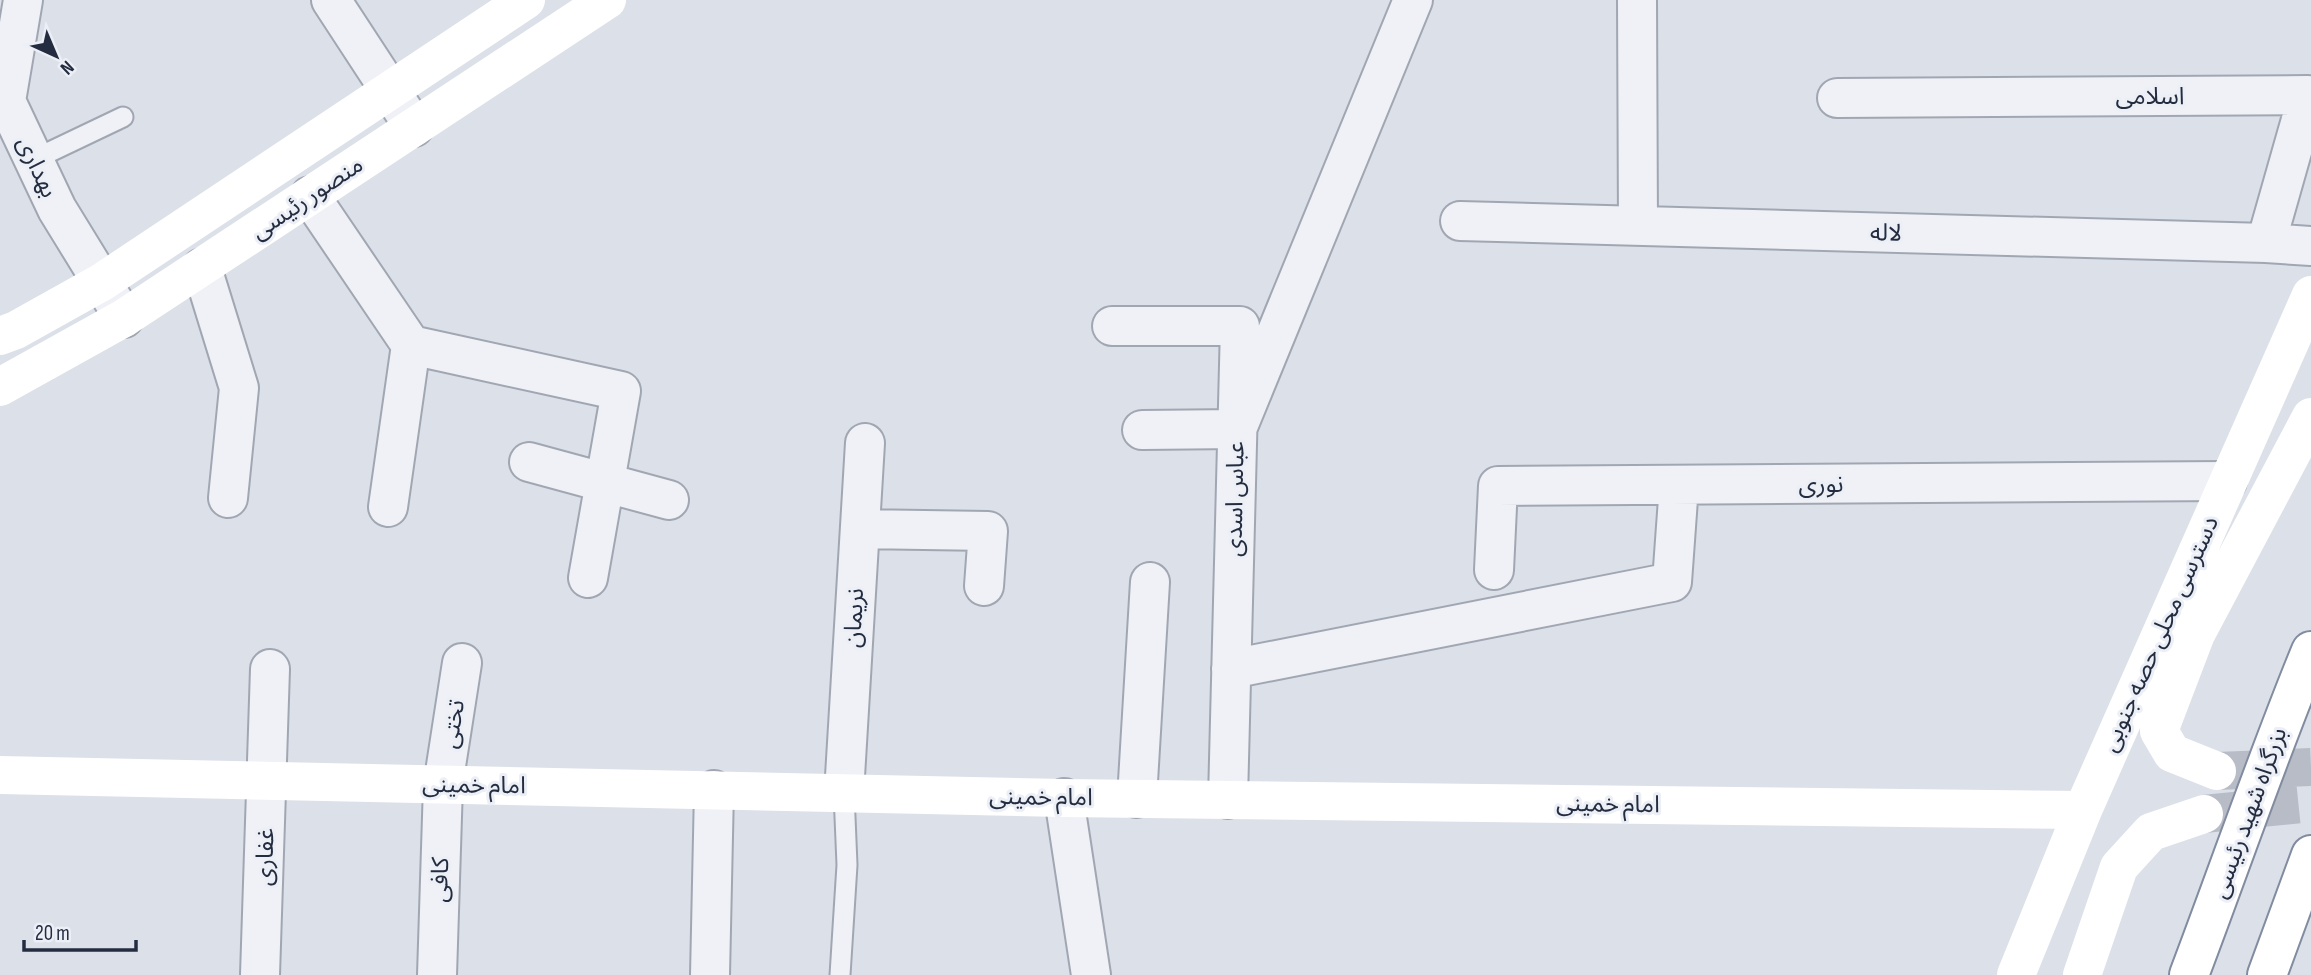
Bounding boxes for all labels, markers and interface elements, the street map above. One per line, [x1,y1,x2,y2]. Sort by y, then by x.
north arrow [21,21,91,91]
text: N [55,55,78,79]
street label: اسلامی [2115,82,2185,111]
street label: بهداری [10,132,64,202]
street label: منصور رئیسی [245,150,369,246]
street label: لاله [1870,218,1902,248]
street label: عباس اسدی [1219,441,1251,557]
street label: نوری [1799,470,1843,499]
street label: دسترسی محلی حصه جنوبی [2095,512,2225,756]
street label: نریمان [838,587,870,649]
street label: تختی [435,697,471,751]
street label: بزرگراه شهید رئیسی [2205,723,2293,903]
street label: امام خمینی [422,770,526,803]
street label: امام خمینی [989,782,1093,815]
street label: امام خمینی [1556,789,1660,822]
street label: غفاری [249,828,281,886]
street label: کافی [425,856,455,903]
scale bar [24,908,136,952]
text: 20 m [35,921,70,946]

